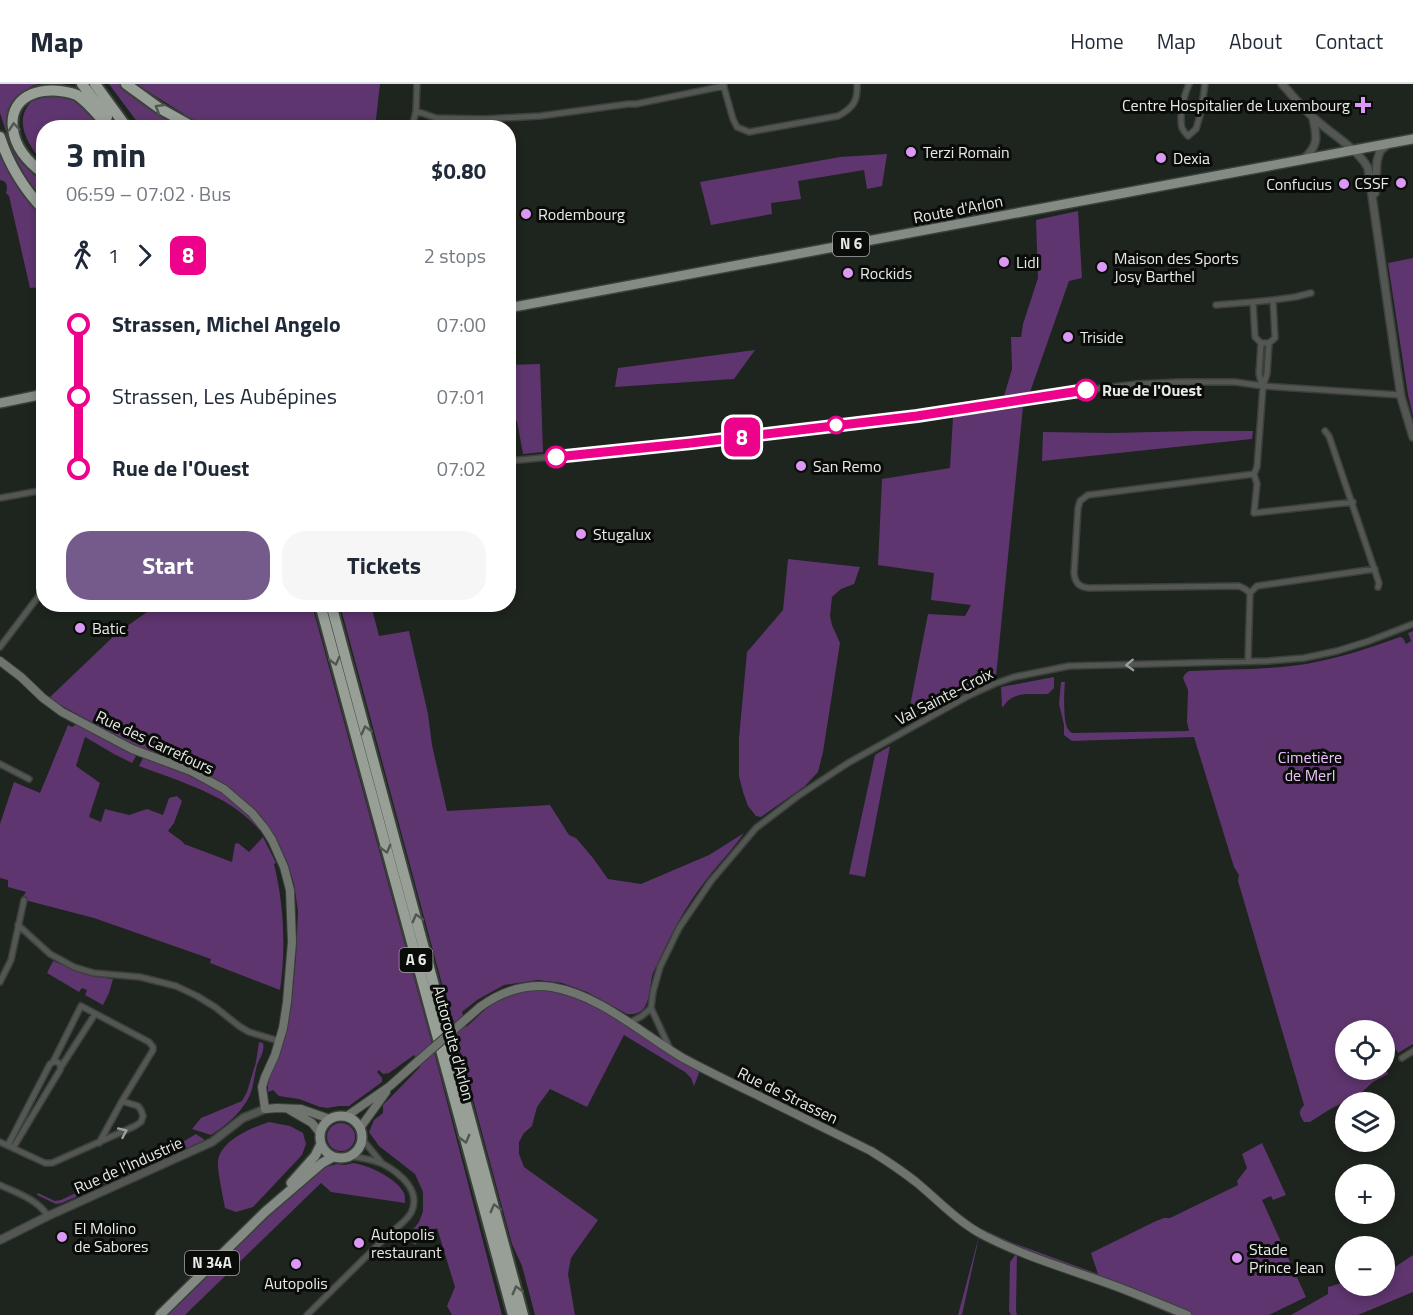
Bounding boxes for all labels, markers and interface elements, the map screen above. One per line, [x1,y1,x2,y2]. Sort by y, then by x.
text: Map [30,20,84,63]
text: Home [1070,25,1124,57]
text: Map [1157,25,1196,57]
text: About [1229,25,1282,57]
text: Contact [1315,25,1383,57]
place label: Centre Hospitalier de Luxembourg [1122,93,1350,117]
marker: Centre Hospitalier de Luxembourg [1354,96,1372,114]
one-way arrow [155,103,165,115]
one-way arrow [8,122,21,131]
text: 3 min [66,130,146,180]
place label: Terzi Romain [923,140,1010,164]
marker: Terzi Romain [904,145,918,159]
place label: Dexia [1173,146,1210,170]
marker: Dexia [1154,151,1168,165]
text: $0.80 [431,154,486,188]
place label: CSSF [1355,171,1389,195]
place label: Confucius [1266,172,1332,196]
marker: CSSF [1394,176,1408,190]
marker: Confucius [1337,177,1351,191]
text: 06:59 – 07:02 · Bus [66,178,231,209]
street label: Route d'Arlon [911,189,1005,229]
place label: Rodembourg [538,202,625,226]
marker: Rodembourg [519,207,533,221]
road number: N 6 [833,232,869,256]
icon: walk [66,239,99,272]
icon: forward [128,239,161,272]
text: 8 [182,239,194,271]
text: 1 [108,240,119,271]
text: 2 stops [424,240,486,271]
place label: Maison des Sports Josy Barthel [1114,246,1239,288]
place label: Lidl [1016,250,1039,274]
marker: Lidl [997,255,1011,269]
marker: Maison des Sports Josy Barthel [1095,260,1109,274]
place label: Rockids [860,261,912,285]
marker: Rockids [841,266,855,280]
text: Strassen, Michel Angelo [112,307,341,341]
text: 07:00 [437,309,486,340]
place label: Triside [1080,325,1124,349]
marker: Triside [1061,330,1075,344]
place label: Rue de l'Ouest [1102,378,1202,402]
text: Strassen, Les Aubépines [112,379,337,413]
marker: Rue de l'Ouest [1075,379,1097,401]
text: 07:01 [437,381,486,412]
unlabelled marker [827,416,845,434]
line badge: 8 [722,418,762,456]
text: 8 [736,421,748,453]
unlabelled marker [545,446,567,468]
text: Rue de l'Ouest [112,451,249,485]
text: 07:02 [437,453,486,484]
place label: San Remo [813,454,881,478]
marker: San Remo [794,459,808,473]
place label: Stugalux [593,522,651,546]
marker: Stugalux [574,527,588,541]
button: Start [66,531,270,600]
button: Tickets [282,531,486,600]
place label: Batic [92,616,126,640]
marker: Batic [73,621,87,635]
one-way arrow [328,655,340,666]
one-way arrow [1126,658,1135,671]
street label: Val Sainte-Croix [891,661,997,731]
street label: Rue des Carrefours [92,704,218,780]
one-way arrow [360,725,373,735]
park label: Cimetière de Merl [1278,745,1342,787]
one-way arrow [379,844,392,854]
one-way arrow [411,913,424,923]
road number: A 6 [400,948,432,972]
street label: Autoroute d'Arlon [427,983,481,1103]
map controls [1335,1020,1395,1296]
button: locate [1335,1020,1395,1080]
street label: Rue de Strassen [734,1060,842,1130]
button: layers [1335,1092,1395,1152]
one-way arrow [116,1127,127,1139]
street label: Rue de l'Industrie [70,1130,186,1200]
one-way arrow [458,1133,470,1143]
button: + [1335,1164,1395,1224]
one-way arrow [489,1203,502,1213]
place label: El Molino de Sabores [74,1216,149,1258]
place label: Autopolis restaurant [371,1222,442,1264]
marker: El Molino de Sabores [55,1230,69,1244]
marker: Autopolis restaurant [352,1236,366,1250]
button: − [1335,1236,1395,1296]
place label: Stade Prince Jean [1249,1237,1324,1279]
road number: N 34A [185,1251,239,1275]
marker: Stade Prince Jean [1230,1251,1244,1265]
marker: Autopolis [289,1257,303,1271]
place label: Autopolis [264,1271,328,1295]
one-way arrow [511,1285,524,1295]

